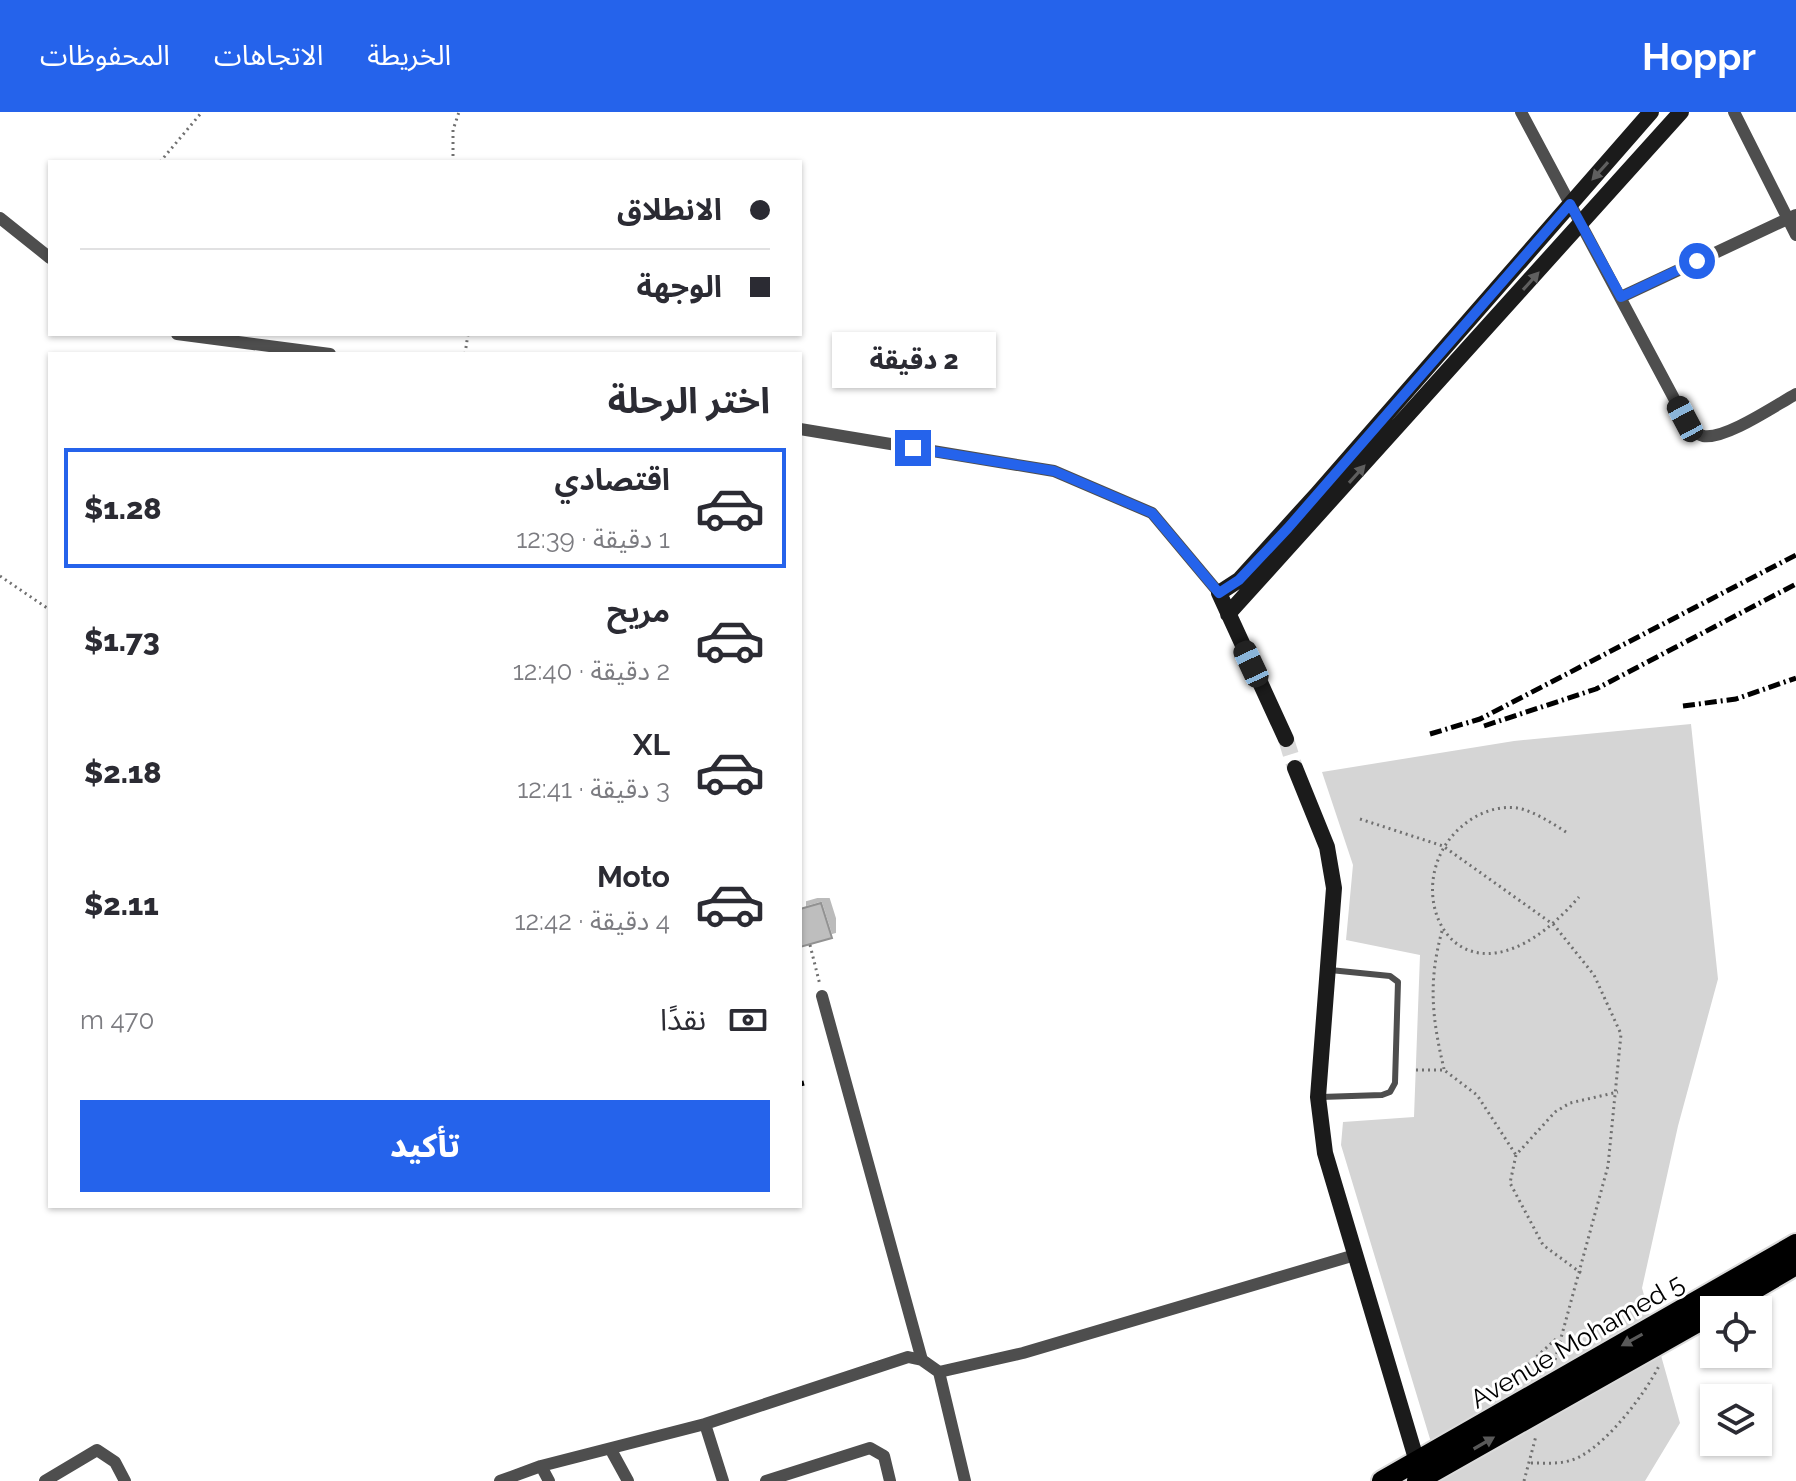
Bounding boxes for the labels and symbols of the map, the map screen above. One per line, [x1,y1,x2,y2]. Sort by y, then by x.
one-way arrow [1592,161,1610,180]
route start [1679,243,1715,279]
one-way arrow [1522,272,1539,292]
callout: 2 دقيقة [831,332,995,388]
car [1663,392,1707,446]
route end [895,430,931,466]
one-way arrow [1347,465,1365,484]
car [1230,637,1272,691]
street label: Avenue Mohamed 5 [1465,1268,1689,1414]
one-way arrow [1621,1333,1643,1347]
one-way arrow [1473,1436,1496,1449]

